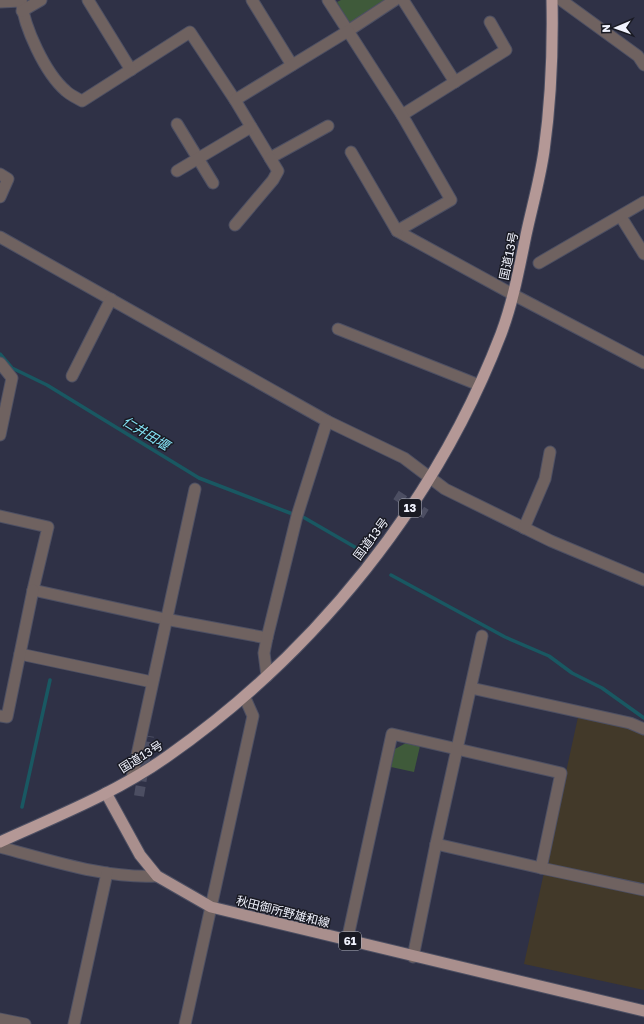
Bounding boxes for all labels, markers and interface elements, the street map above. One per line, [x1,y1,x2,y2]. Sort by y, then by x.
north arrow [596,8,636,48]
text: N [599,24,612,33]
street label: 国道13号 [496,230,521,281]
water label: 仁井田堰 [120,413,174,454]
road number: 13 [399,499,421,517]
street label: 国道13号 [350,515,391,563]
street label: 国道13号 [116,737,165,776]
street label: 秋田御所野雄和線 [235,893,332,930]
road number: 61 [339,932,361,950]

